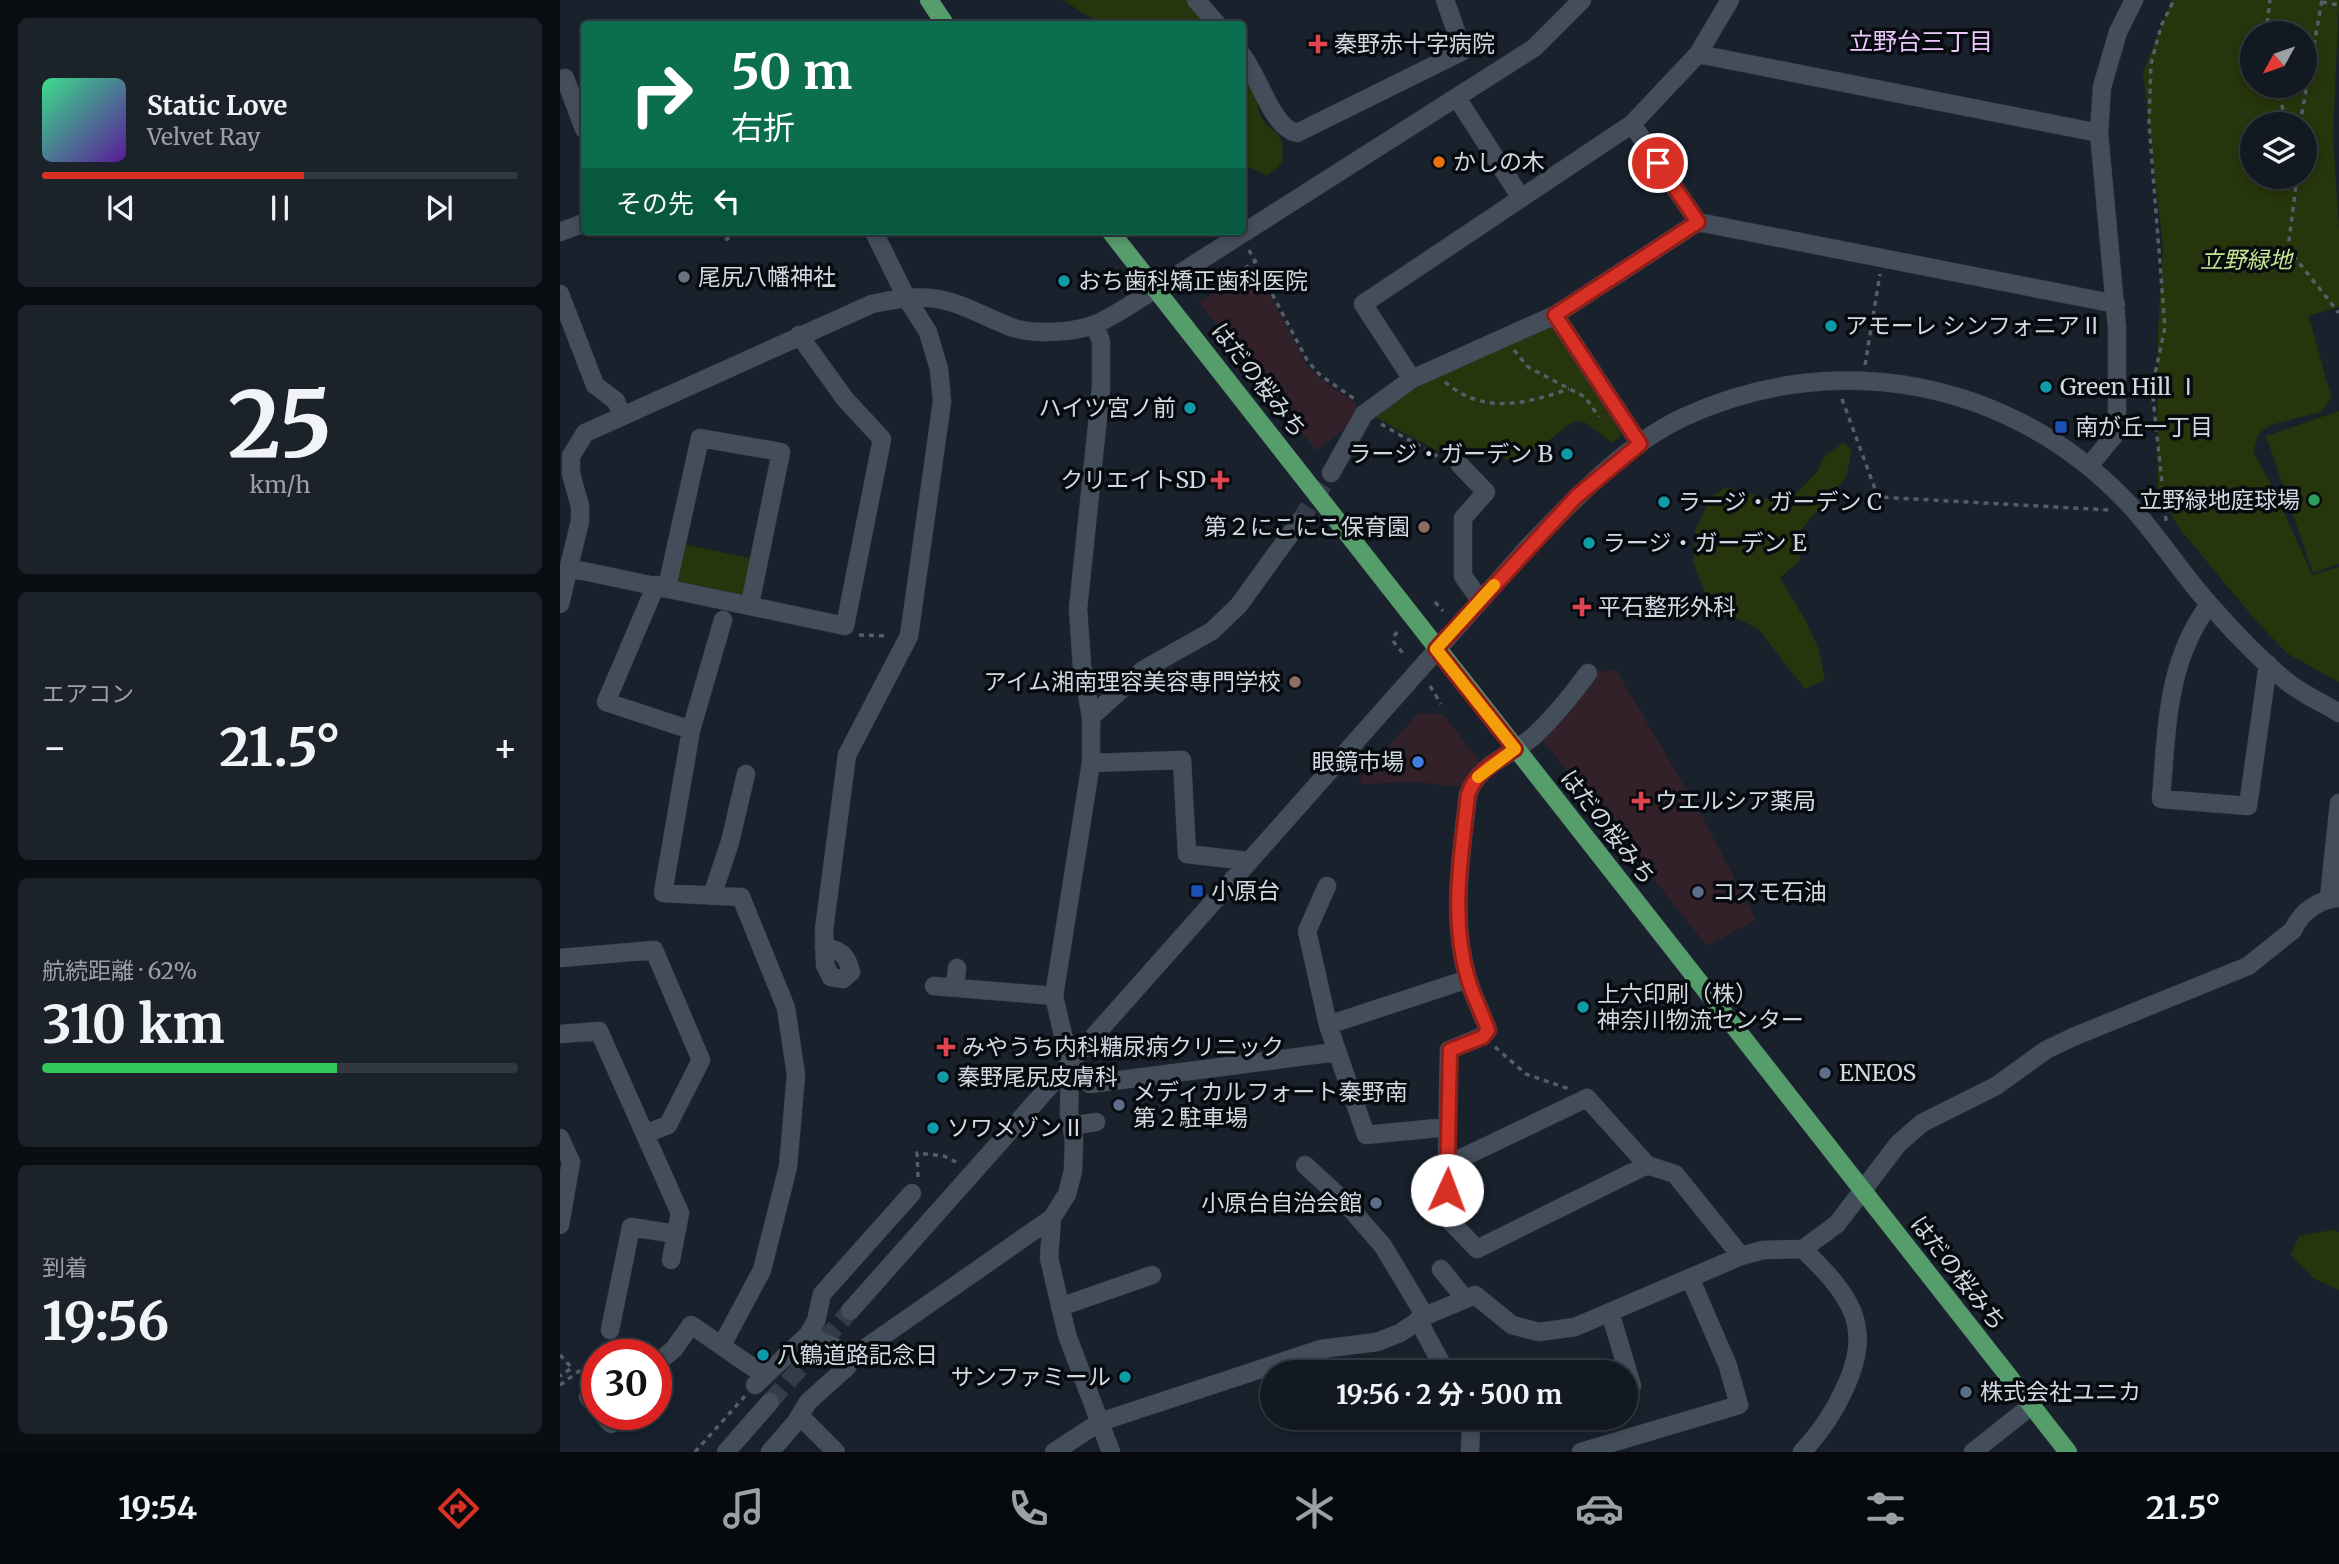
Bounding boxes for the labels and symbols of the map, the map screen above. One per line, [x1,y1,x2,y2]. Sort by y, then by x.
north arrow [2240,21,2317,98]
district label: 立野台三丁目 [1849,26,1993,57]
place label: 秦野赤十字病院 [1334,29,1495,58]
marker: 秦野赤十字病院 [1308,34,1328,54]
pin [1628,133,1688,193]
place label: かしの木 [1453,147,1545,176]
marker: かしの木 [1431,154,1447,170]
park label: 立野緑地 [2200,245,2294,274]
place label: 尾尻八幡神社 [698,262,836,291]
place label: おち歯科矯正歯科医院 [1078,266,1308,295]
marker: 尾尻八幡神社 [676,269,692,285]
marker: おち歯科矯正歯科医院 [1056,273,1072,289]
place label: アモーレ シンフォニアⅡ [1845,311,2103,340]
street label: はだの桜みち [1206,317,1313,443]
marker: アモーレ シンフォニアⅡ [1823,318,1839,334]
place label: Green Hill Ⅰ [2060,372,2200,401]
marker: Green Hill Ⅰ [2038,379,2054,395]
place label: ハイツ宮ノ前 [1038,393,1176,422]
marker: ハイツ宮ノ前 [1182,400,1198,416]
place label: 南が丘一丁目 [2075,412,2213,441]
marker: 南が丘一丁目 [2053,419,2069,435]
place label: ラージ・ガーデン B [1349,439,1553,468]
marker: ラージ・ガーデン B [1559,446,1575,462]
place label: クリエイトSD [1060,465,1206,494]
marker: クリエイトSD [1212,472,1228,488]
place label: 立野緑地庭球場 [2139,485,2300,514]
place label: ラージ・ガーデン C [1678,487,1882,516]
marker: 立野緑地庭球場 [2306,492,2322,508]
marker: ラージ・ガーデン C [1656,494,1672,510]
place label: 第２にこにこ保育園 [1204,512,1410,541]
marker: 第２にこにこ保育園 [1416,519,1432,535]
place label: ラージ・ガーデン E [1603,528,1807,557]
marker: ラージ・ガーデン E [1581,535,1597,551]
place label: 平石整形外科 [1598,592,1736,621]
marker: 平石整形外科 [1572,597,1592,617]
place label: アイム湘南理容美容専門学校 [984,667,1281,696]
marker: アイム湘南理容美容専門学校 [1287,674,1303,690]
place label: 眼鏡市場 [1312,747,1404,776]
marker: 眼鏡市場 [1410,754,1426,770]
street label: はだの桜みち [1555,764,1662,890]
place label: ウエルシア薬局 [1655,786,1816,815]
marker: ウエルシア薬局 [1633,793,1649,809]
place label: 小原台 [1211,876,1280,905]
place label: コスモ石油 [1712,877,1827,906]
marker: 小原台 [1189,883,1205,899]
marker: コスモ石油 [1690,884,1706,900]
place label: 上六印刷（株） 神奈川物流センター [1597,979,1804,1034]
marker: 上六印刷（株） 神奈川物流センター [1575,999,1591,1015]
place label: みやうち内科糖尿病クリニック [962,1032,1284,1061]
marker: みやうち内科糖尿病クリニック [936,1037,956,1057]
place label: ENEOS [1839,1058,1916,1087]
place label: 秦野尾尻皮膚科 [957,1062,1118,1091]
marker: ENEOS [1817,1065,1833,1081]
marker: 秦野尾尻皮膚科 [935,1069,951,1085]
place label: メディカルフォート秦野南 第２駐車場 [1133,1077,1407,1132]
marker: メディカルフォート秦野南 第２駐車場 [1111,1097,1127,1113]
place label: ソワメゾンⅡ [947,1113,1085,1142]
marker: ソワメゾンⅡ [925,1120,941,1136]
position arrow [1410,1153,1484,1227]
place label: 小原台自治会館 [1201,1188,1362,1217]
marker: 小原台自治会館 [1368,1195,1384,1211]
street label: はだの桜みち [1905,1210,2012,1336]
speed limit sign: 30 [581,1339,672,1430]
place label: 八鶴道路記念日 [777,1340,938,1369]
marker: 八鶴道路記念日 [755,1347,771,1363]
place label: サンファミール [951,1362,1111,1391]
marker: サンファミール [1117,1369,1133,1385]
place label: 株式会社ユニカ [1980,1377,2141,1406]
marker: 株式会社ユニカ [1958,1384,1974,1400]

